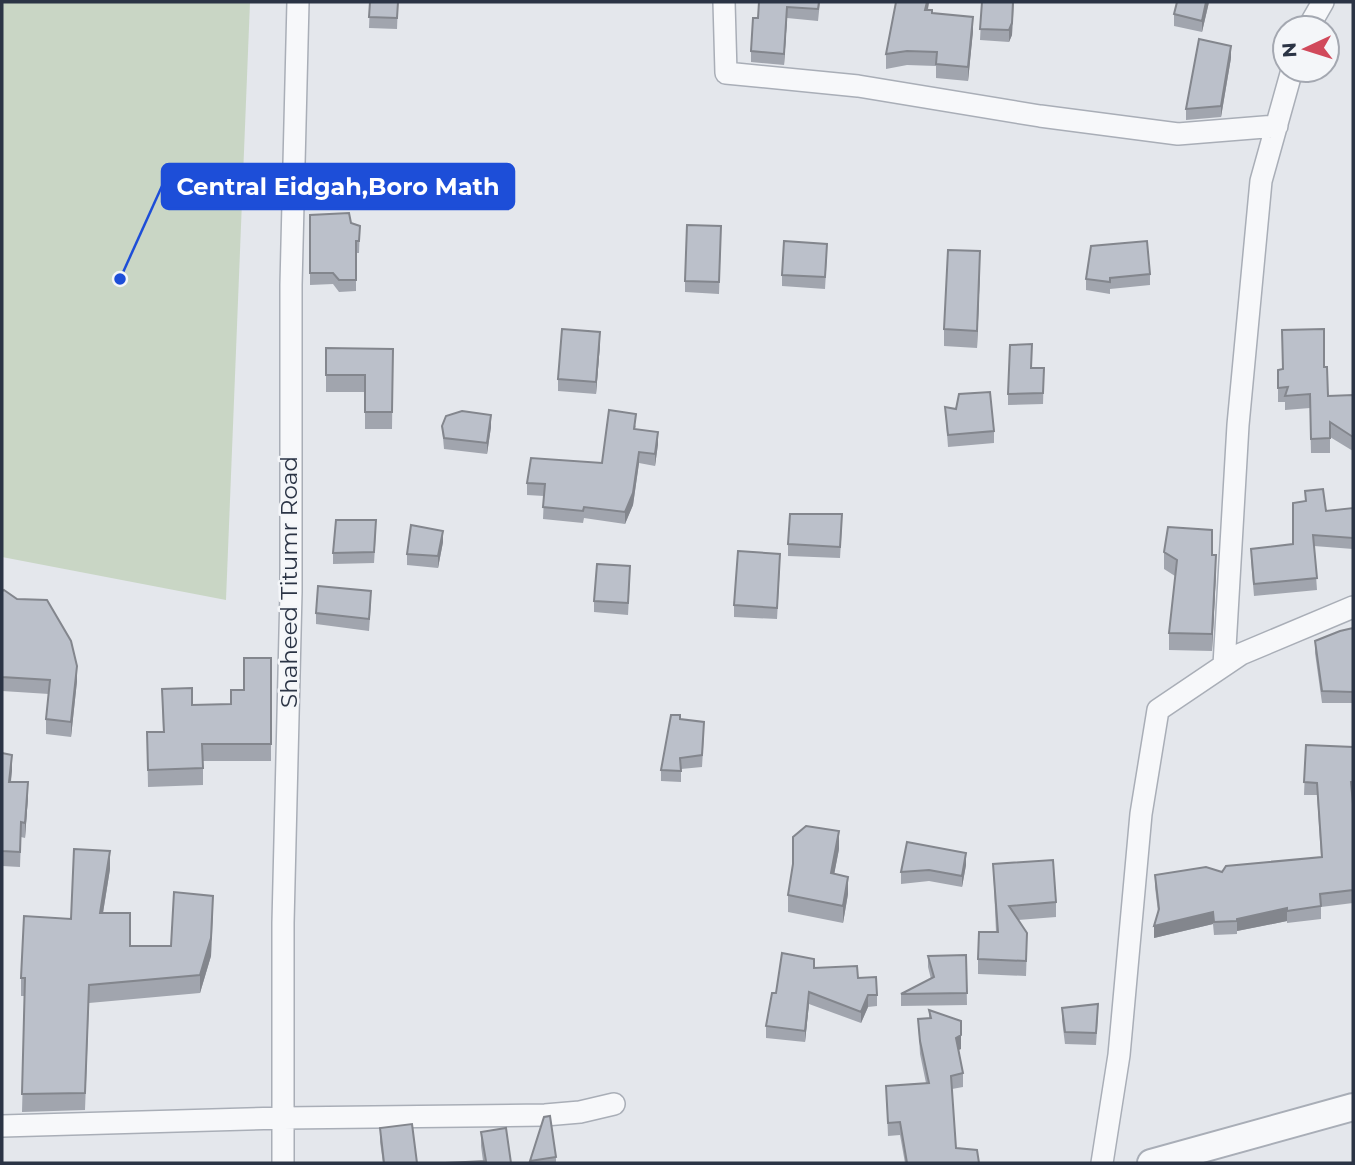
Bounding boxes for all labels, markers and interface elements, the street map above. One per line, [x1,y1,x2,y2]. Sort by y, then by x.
north arrow [1271,14,1341,84]
text: N [1278,42,1302,59]
callout: Central Eidgah,Boro Math [162,164,514,209]
text: Central Eidgah,Boro Math [176,172,500,201]
street label: Shaheed Titumr Road [275,456,303,708]

